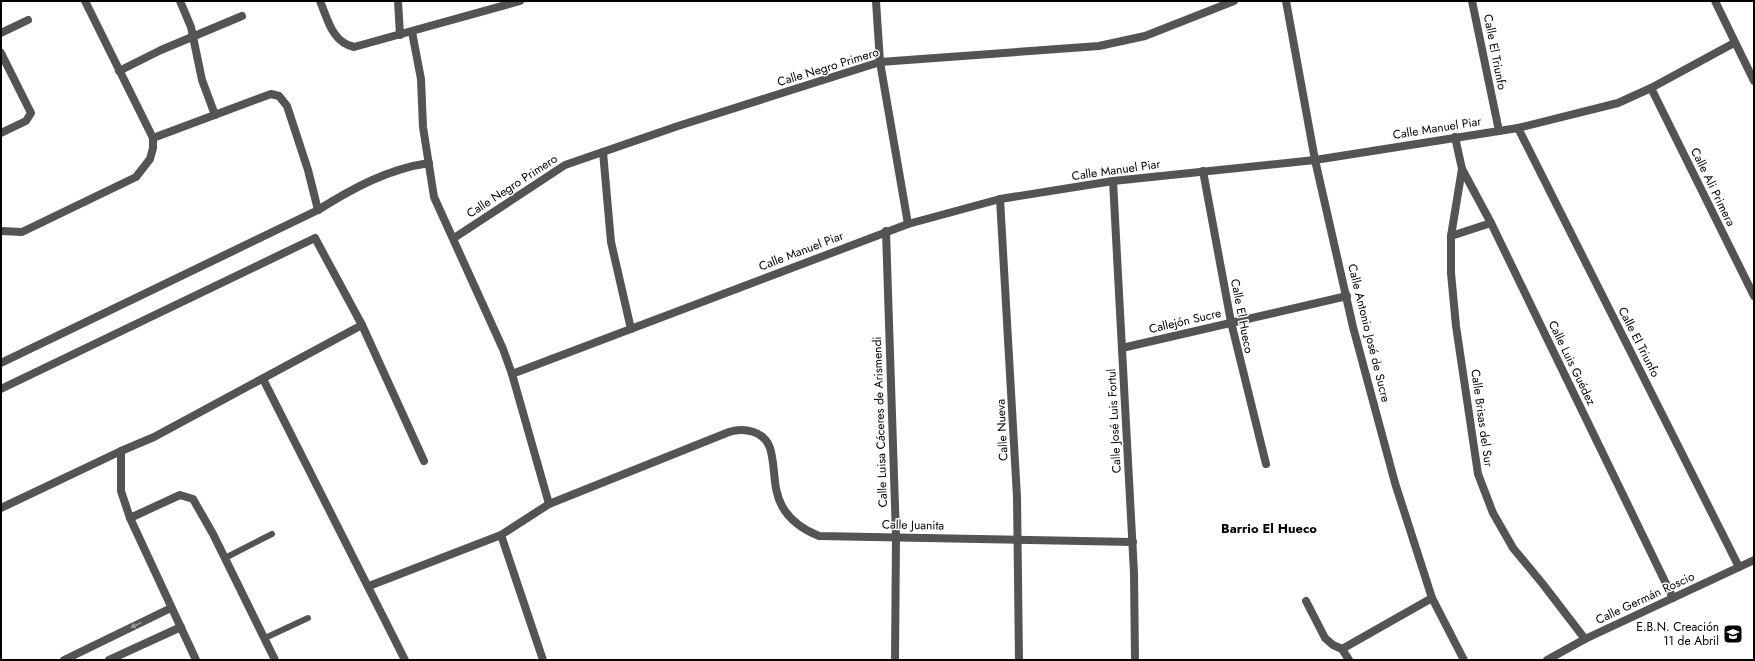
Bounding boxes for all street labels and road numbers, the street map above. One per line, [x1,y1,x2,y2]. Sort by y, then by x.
street label: Calle El Triunfo [1479,13,1511,92]
street label: Calle Negro Primero [775,43,881,91]
street label: Calle Manuel Piar [1391,112,1483,144]
street label: Calle Ali Primera [1686,145,1740,230]
street label: Calle Negro Primero [463,150,561,222]
street label: Calle Manuel Piar [1070,155,1162,185]
street label: Calle Manuel Piar [756,226,847,275]
street label: Calle Antonio José de Sucre [1343,262,1395,404]
street label: Calle El Hueco [1226,277,1258,355]
street label: Callejón Sucre [1147,304,1223,338]
street label: Calle El Triunfo [1614,304,1665,381]
street label: Calle Luis Guédez [1544,318,1601,409]
street label: Calle Luisa Cáceres de Arismendi [868,336,892,508]
street label: Calle José Luis Fortul [1102,368,1126,474]
street label: Calle Brisas del Sur [1466,368,1498,469]
street label: Calle Nueva [991,398,1013,461]
street label: Calle Juanita [882,515,945,535]
street label: Calle Germán Roscio [1592,567,1698,629]

